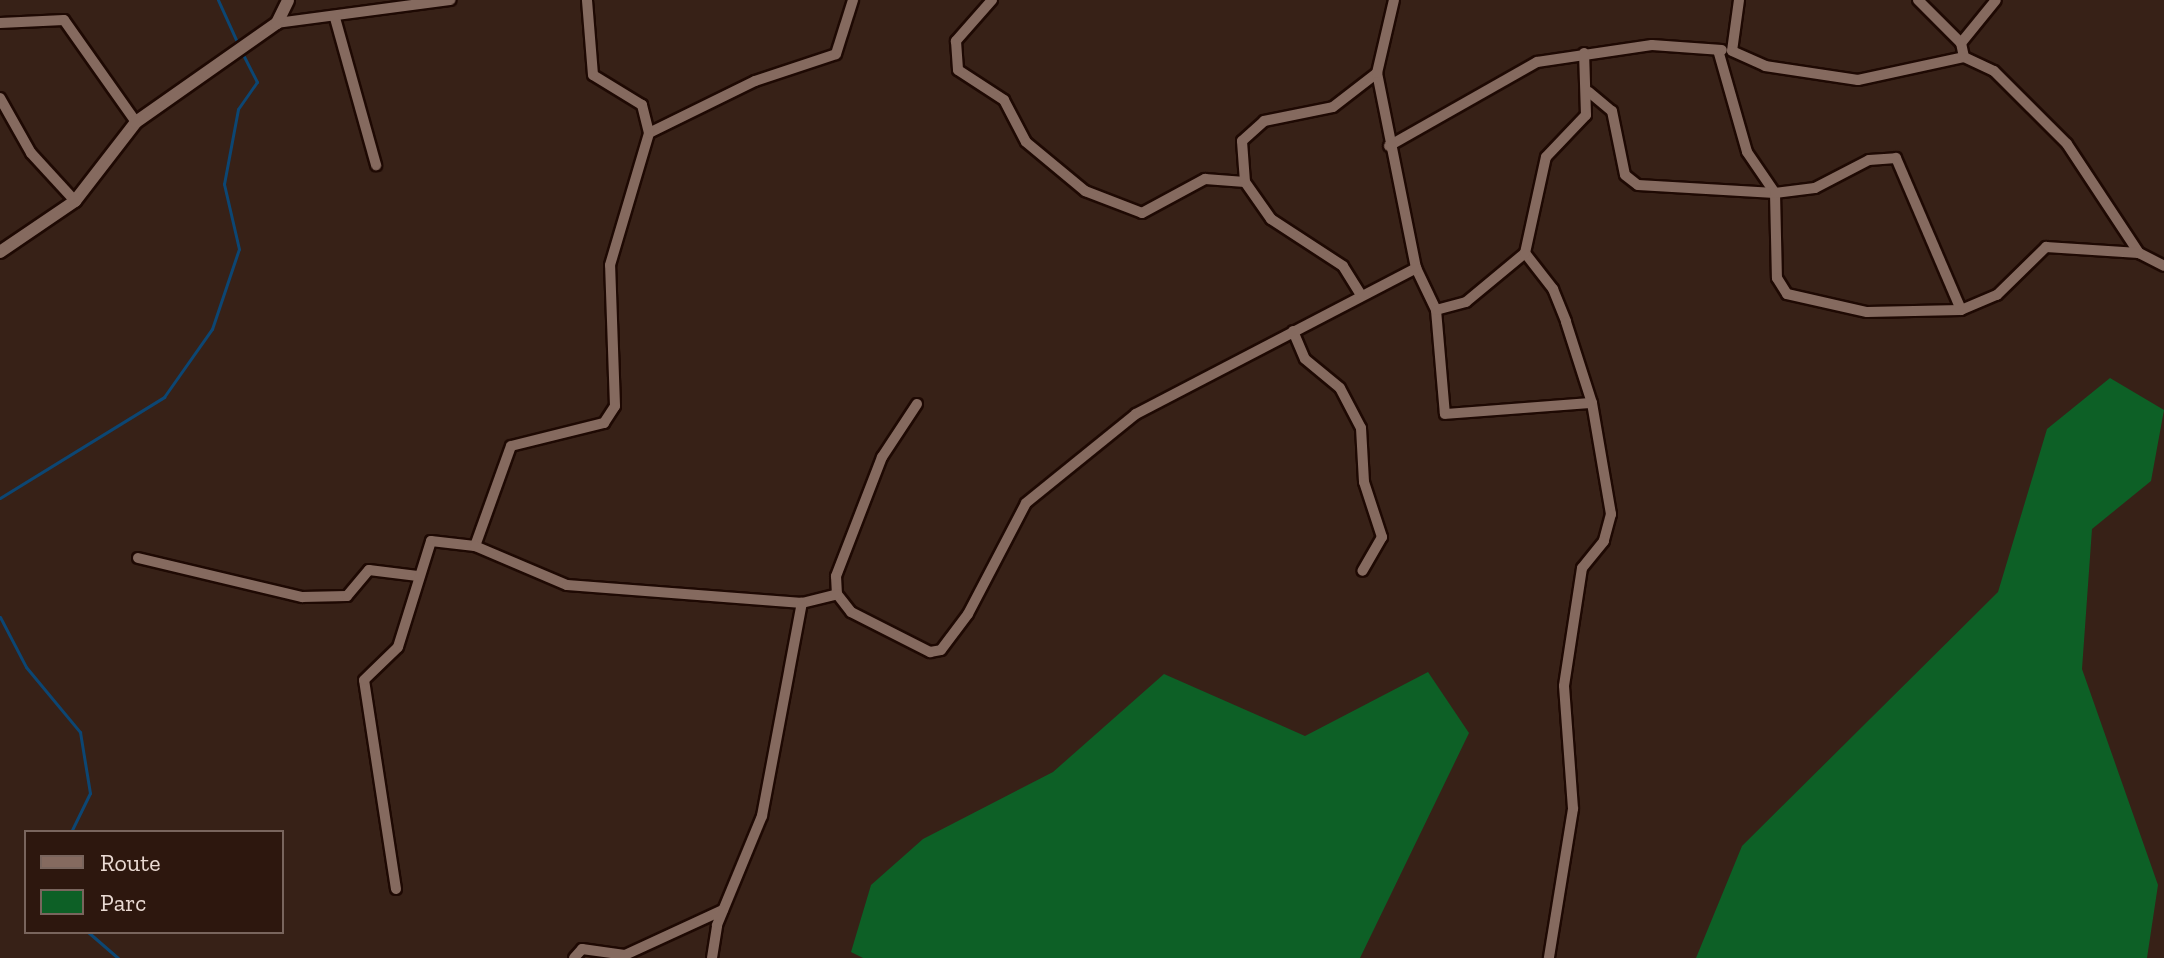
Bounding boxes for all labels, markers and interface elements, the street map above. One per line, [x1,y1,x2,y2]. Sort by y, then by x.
legend [24,830,284,934]
text: Route [100,848,160,877]
text: Parc [100,888,146,917]

